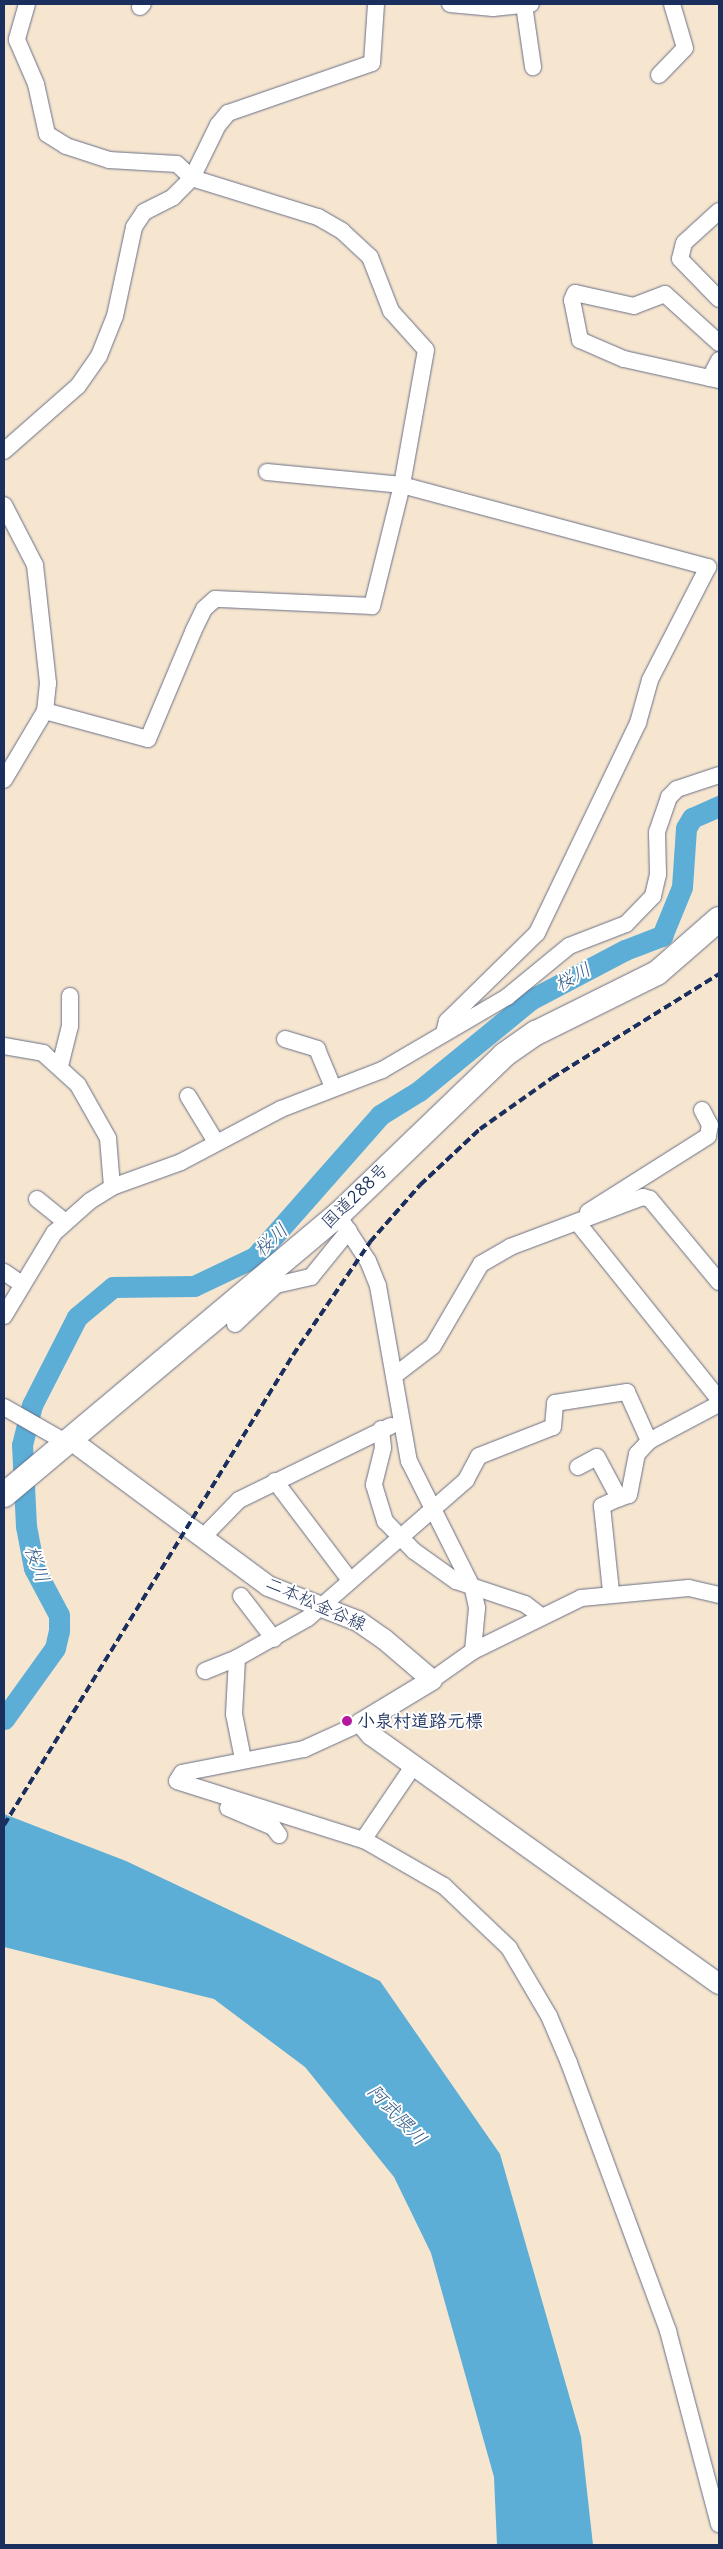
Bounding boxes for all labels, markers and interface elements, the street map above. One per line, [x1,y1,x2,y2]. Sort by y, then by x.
water label: 桜川 [551,958,595,996]
street label: 国道288号 [317,1159,393,1233]
water label: 桜川 [249,1219,293,1261]
water label: 桜川 [20,1542,54,1586]
street label: 二本松金谷線 [262,1572,370,1636]
place label: 小泉村道路元標 [357,1710,483,1732]
marker: 小泉村道路元標 [341,1715,353,1727]
water label: 阿武隈川 [362,2080,432,2150]

